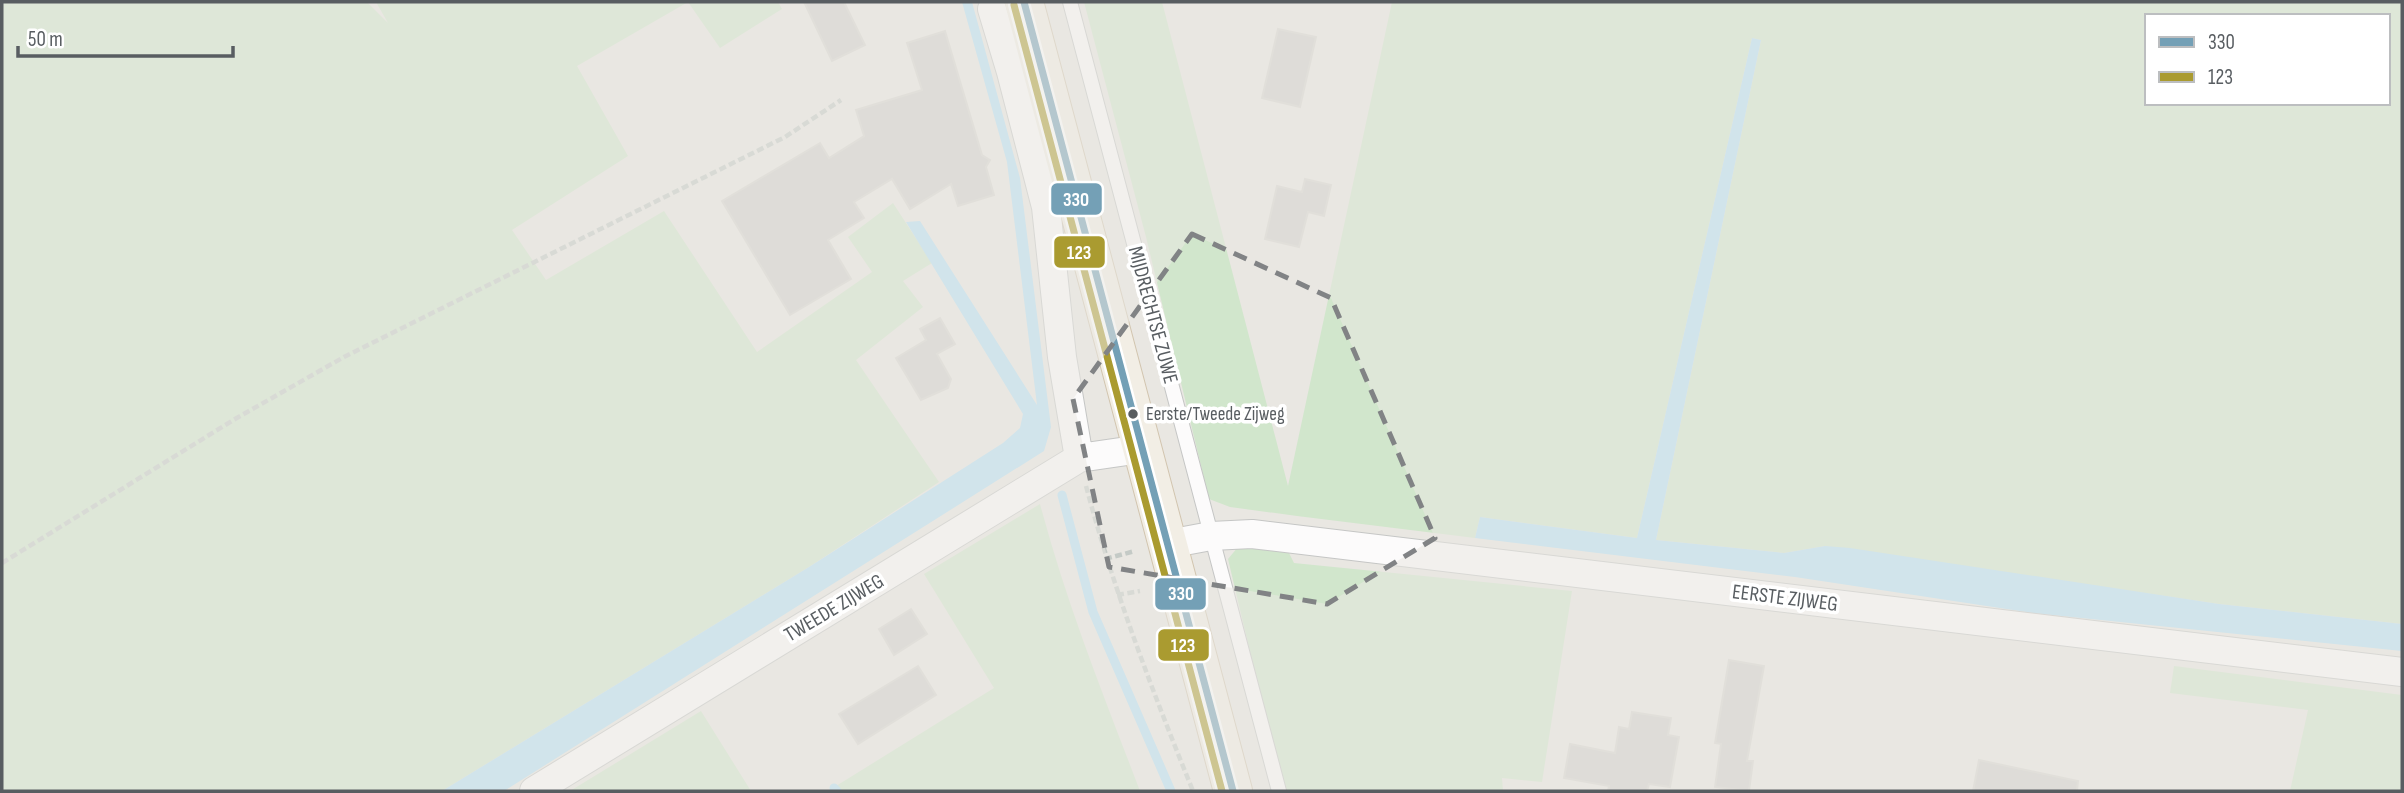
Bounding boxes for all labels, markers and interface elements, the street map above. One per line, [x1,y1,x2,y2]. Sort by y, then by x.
scale bar [18,14,233,58]
legend [2145,14,2390,105]
text: 50 m [28,27,63,52]
text: 330 [2208,30,2235,55]
text: 123 [2208,65,2233,90]
line badge: 330 [1050,182,1103,216]
text: 330 [1063,189,1089,212]
line badge: 123 [1053,235,1106,269]
text: 123 [1067,242,1091,265]
street label: MIJDRECHTSE ZUWE [1123,244,1183,386]
place label: Eerste/Tweede Zijweg [1146,403,1285,426]
marker: Eerste/Tweede Zijweg [1126,407,1140,421]
street label: TWEEDE ZIJWEG [780,569,888,647]
line badge: 330 [1154,577,1207,611]
street label: EERSTE ZIJWEG [1731,579,1839,617]
text: 330 [1168,583,1194,606]
line badge: 123 [1157,628,1210,662]
text: 123 [1171,635,1195,658]

